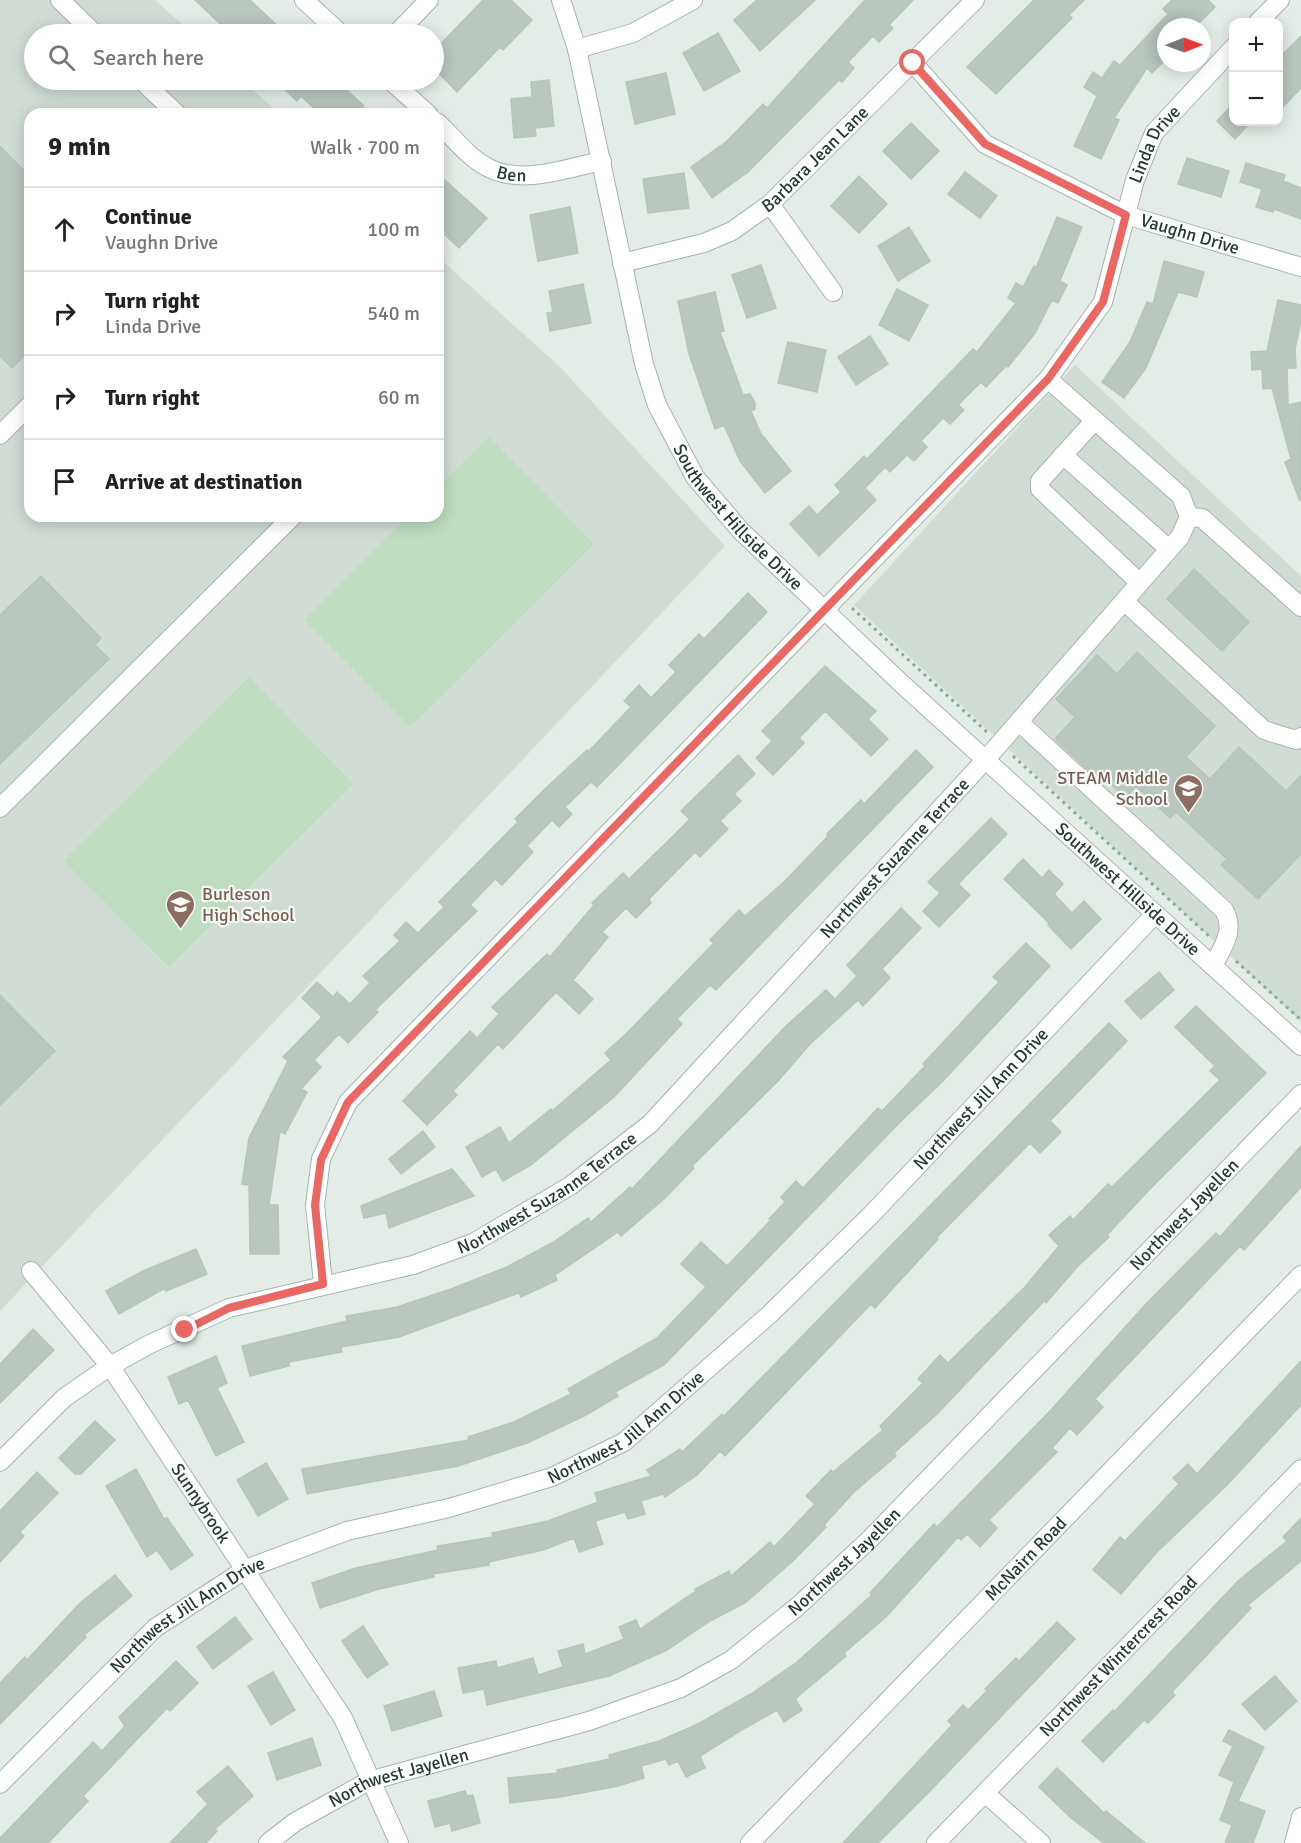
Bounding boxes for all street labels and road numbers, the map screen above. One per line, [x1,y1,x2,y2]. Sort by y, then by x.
street label: Barbara Jean Lane [757,101,873,217]
street label: Linda Drive [1124,101,1185,186]
street label: Ben [494,161,527,187]
street label: Vaughn Drive [1138,209,1242,259]
street label: Southwest Hillside Drive [668,440,807,595]
street label: Northwest Suzanne Terrace [816,773,974,943]
street label: Southwest Hillside Drive [1051,818,1205,960]
street label: Northwest Jill Ann Drive [909,1023,1053,1174]
street label: Northwest Suzanne Terrace [454,1127,641,1259]
street label: Northwest Jayellen [1125,1154,1243,1275]
street label: Northwest Jill Ann Drive [544,1366,709,1489]
street label: Sunnybrook [166,1459,235,1547]
street label: Northwest Jayellen [784,1503,905,1621]
street label: McNairn Road [980,1512,1071,1605]
street label: Northwest Jill Ann Drive [105,1552,268,1678]
street label: Northwest Wintercrest Road [1035,1571,1202,1741]
street label: Northwest Jayellen [325,1743,471,1812]

